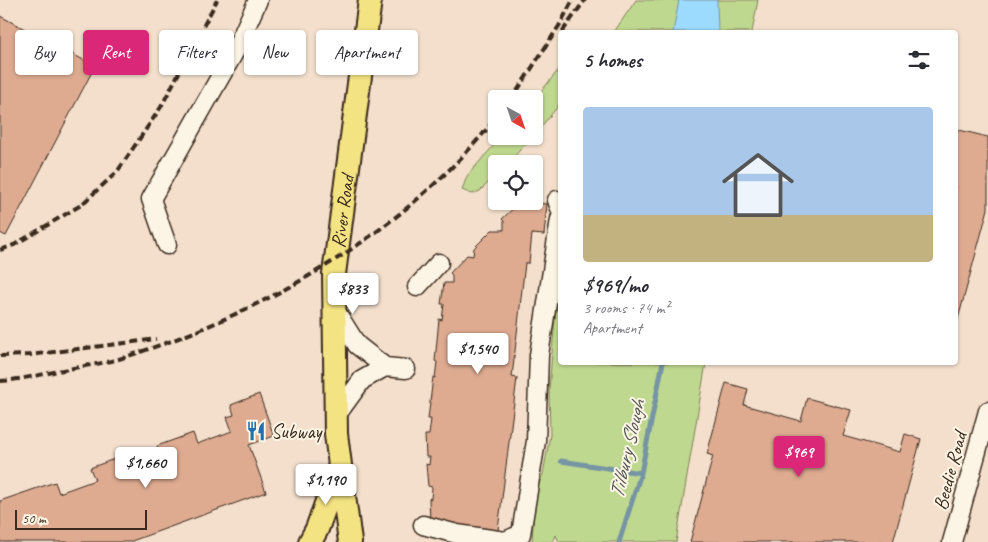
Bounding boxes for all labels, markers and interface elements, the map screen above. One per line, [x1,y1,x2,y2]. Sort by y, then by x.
chip: Buy [15,30,73,75]
chip: Rent [83,30,149,75]
chip: Filters [159,30,234,75]
chip: New [244,30,306,75]
chip: Apartment [316,30,418,75]
icon: filters [905,46,933,74]
text: 5 homes [583,47,642,73]
north arrow [488,90,542,145]
map controls [488,90,543,210]
icon: home [713,140,803,230]
button: locate [488,155,543,210]
street label: River Road [325,170,360,250]
pin: $833 [323,272,383,315]
text: $969/mo [583,272,648,298]
text: $833 [339,279,367,299]
text: 3 rooms · 74 m² [583,298,669,318]
text: Apartment [583,318,642,338]
pin: $1,540 [437,332,519,375]
text: $1,540 [459,339,497,359]
water label: Tilbury Slough [603,395,651,501]
place label: Subway [271,419,324,444]
restaurant icon: Subway [245,420,267,442]
street label: Beedie Road [928,426,973,513]
pin: $969 [769,436,829,478]
text: $969 [785,442,813,462]
pin: $1,660 [105,446,187,489]
text: $1,660 [126,453,166,473]
pin: $1,190 [285,464,367,506]
text: $1,190 [307,470,345,490]
scale bar [15,507,148,530]
text: 50 m [22,510,46,527]

